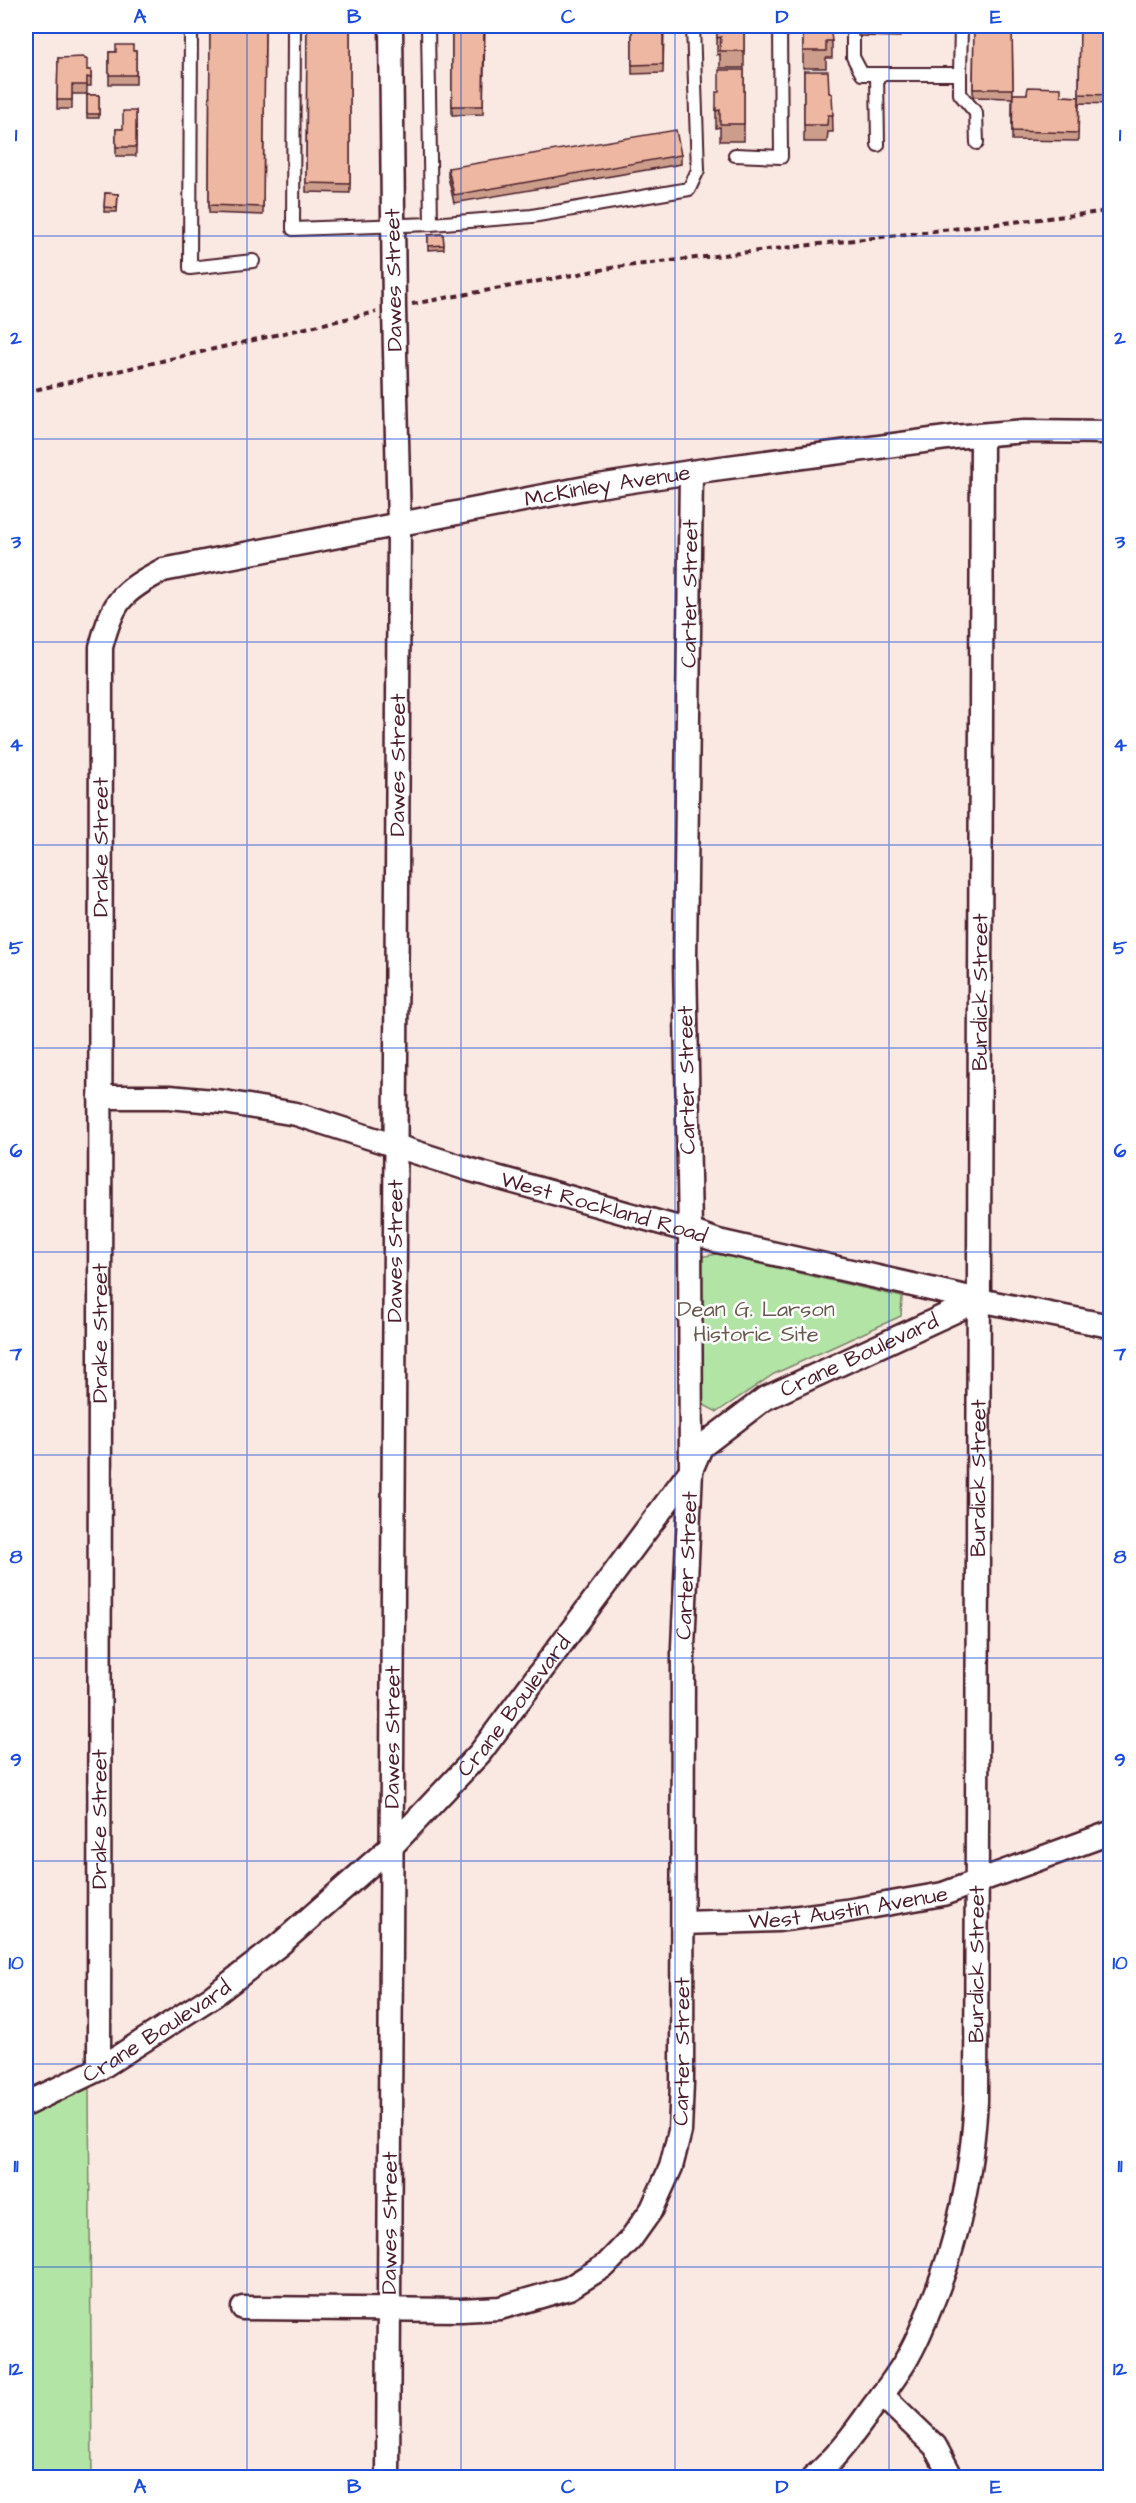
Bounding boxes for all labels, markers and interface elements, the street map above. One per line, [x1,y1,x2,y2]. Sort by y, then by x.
text: A [134,3,147,31]
text: B [347,3,362,31]
text: C [561,3,576,31]
text: D [776,3,789,31]
text: E [990,3,1002,31]
text: 1 [15,121,18,149]
text: 1 [1119,121,1122,149]
street label: Dawes Street [377,208,411,352]
text: 2 [9,324,22,352]
text: 2 [1113,324,1126,352]
street label: McKinley Avenue [522,457,692,515]
street label: Carter Street [673,519,706,668]
text: 3 [10,528,22,556]
text: 3 [1114,528,1126,556]
street label: Dawes Street [382,693,414,837]
text: 4 [9,731,23,759]
text: 4 [1113,731,1127,759]
street label: Drake Street [85,777,116,917]
street label: Burdick Street [964,913,996,1071]
text: 5 [9,934,24,962]
text: 5 [1113,934,1128,962]
street label: Carter Street [670,1005,704,1155]
text: 6 [10,1137,23,1165]
text: 6 [1114,1137,1127,1165]
street label: West Rockland Road [497,1164,712,1251]
street label: Dawes Street [379,1179,411,1323]
street label: Drake Street [84,1263,116,1403]
park label: Dean G. Larson Historic Site [677,1294,835,1350]
street label: Crane Boulevard [775,1305,943,1405]
text: 7 [9,1340,23,1368]
text: 7 [1113,1340,1127,1368]
street label: Burdick Street [962,1399,994,1557]
street label: Carter Street [668,1490,706,1640]
text: 8 [10,1543,23,1571]
text: 8 [1114,1543,1127,1571]
street label: Crane Boulevard [450,1629,578,1784]
street label: Dawes Street [376,1665,408,1809]
text: 9 [10,1746,22,1774]
text: 9 [1114,1746,1126,1774]
street label: Drake Street [84,1749,115,1889]
street label: West Austin Avenue [748,1878,950,1936]
street label: Burdick Street [961,1885,992,2043]
text: 10 [8,1949,24,1977]
text: 10 [1112,1949,1128,1977]
street label: Crane Boulevard [77,1972,238,2090]
street label: Carter Street [665,1977,698,2126]
street label: Dawes Street [374,2151,405,2295]
text: 11 [13,2152,19,2180]
text: 11 [1117,2152,1123,2180]
text: 12 [9,2355,24,2383]
text: 12 [1113,2355,1128,2383]
text: A [134,2473,147,2501]
text: B [347,2473,362,2501]
text: C [561,2473,576,2501]
text: D [776,2473,789,2501]
text: E [990,2473,1002,2501]

